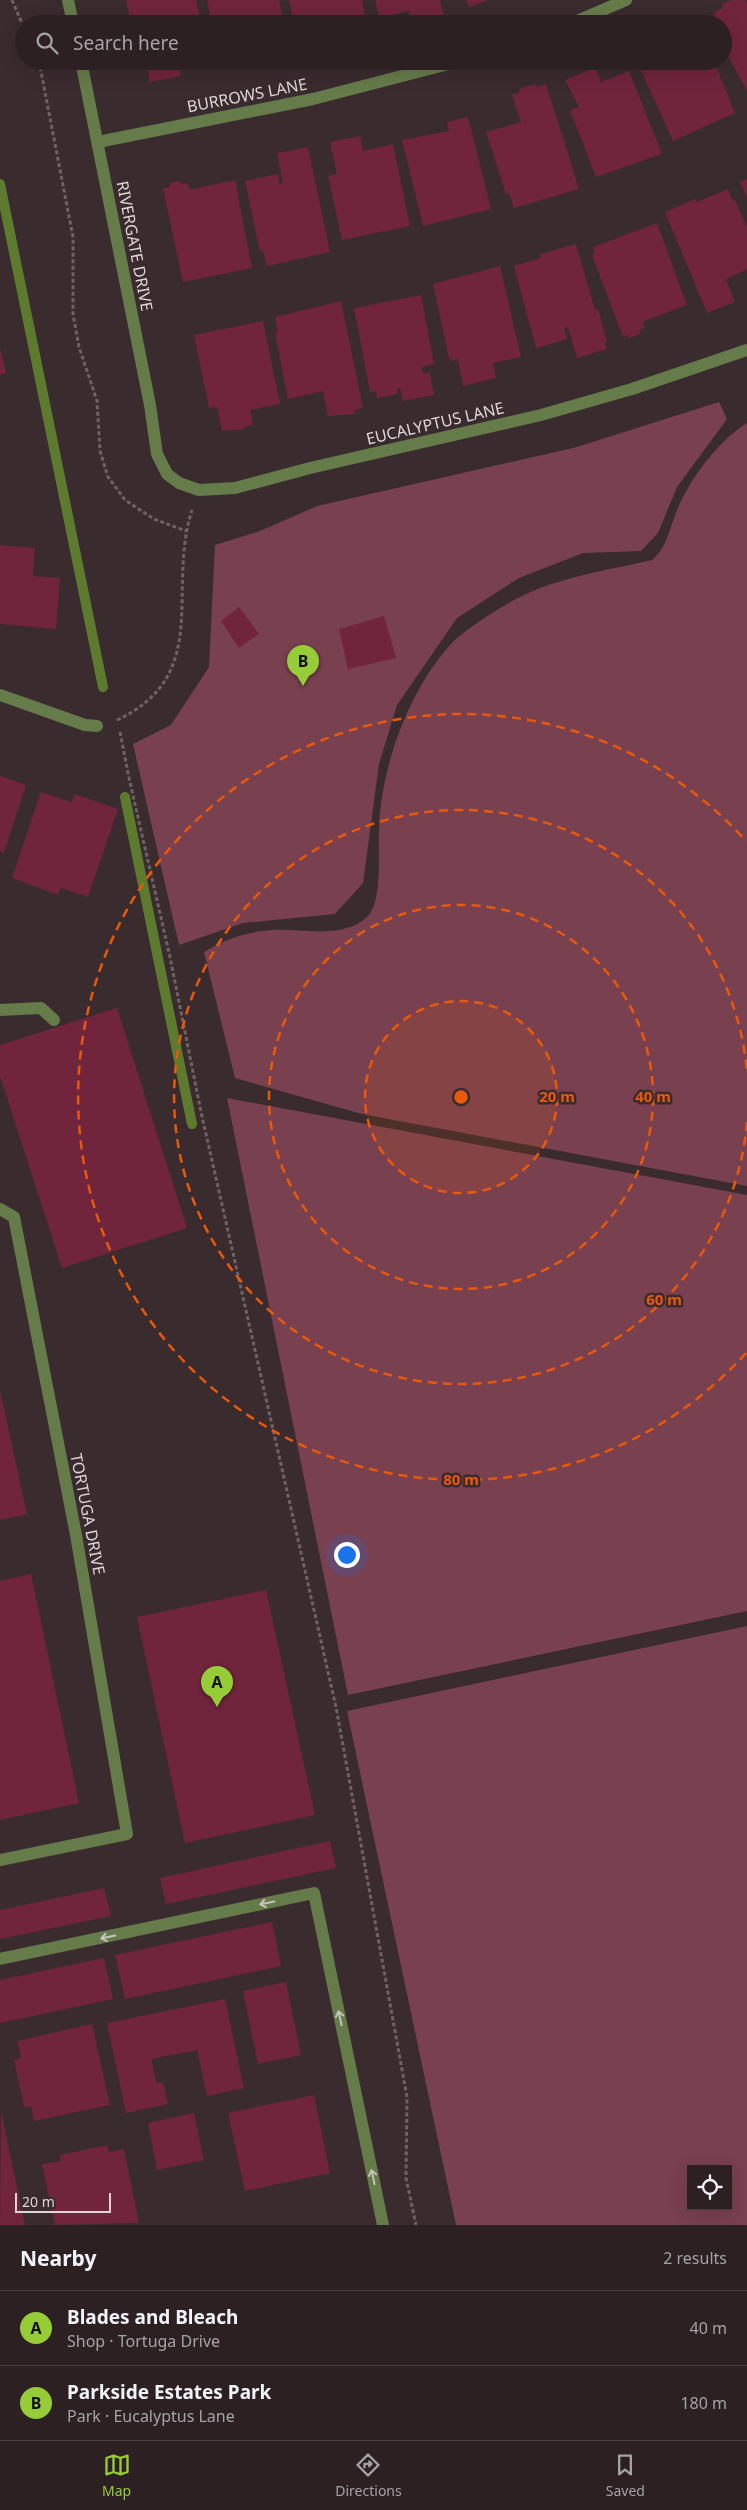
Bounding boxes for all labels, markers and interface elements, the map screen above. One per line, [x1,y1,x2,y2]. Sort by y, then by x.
search box [15,15,732,70]
icon: search [33,29,61,57]
text: Search here [73,30,179,56]
street label: BURROWS LANE [185,73,309,117]
street label: RIVERGATE DRIVE [112,179,158,313]
street label: EUCALYPTUS LANE [364,396,506,450]
pin: B [287,645,319,686]
text: 20 m [539,1086,575,1106]
text: 40 m [635,1086,671,1106]
centre of rings [452,1088,470,1106]
text: 60 m [646,1289,682,1309]
street label: TORTUGA DRIVE [65,1451,111,1577]
text: 80 m [443,1469,479,1489]
your location [334,1542,360,1568]
pin: A [201,1666,233,1707]
one-way arrow [259,1899,275,1908]
one-way arrow [100,1932,116,1942]
one-way arrow [335,2011,344,2027]
map controls [687,2165,732,2210]
button: locate [687,2165,732,2210]
one-way arrow [368,2170,377,2186]
scale bar [15,2190,111,2213]
text: 20 m [22,2192,55,2211]
text: Nearby [20,2244,96,2272]
text: 2 results [663,2247,727,2269]
text: Blades and Bleach [67,2304,238,2330]
text: A [30,2317,42,2339]
text: 40 m [690,2317,727,2339]
text: Shop · Tortuga Drive [67,2330,220,2352]
text: Parkside Estates Park [67,2379,271,2405]
text: B [31,2392,41,2414]
text: 180 m [680,2392,727,2414]
text: Park · Eucalyptus Lane [67,2405,235,2427]
tab: Map [102,2451,131,2500]
tab: Directions [335,2451,402,2500]
tab: Saved [606,2451,645,2500]

